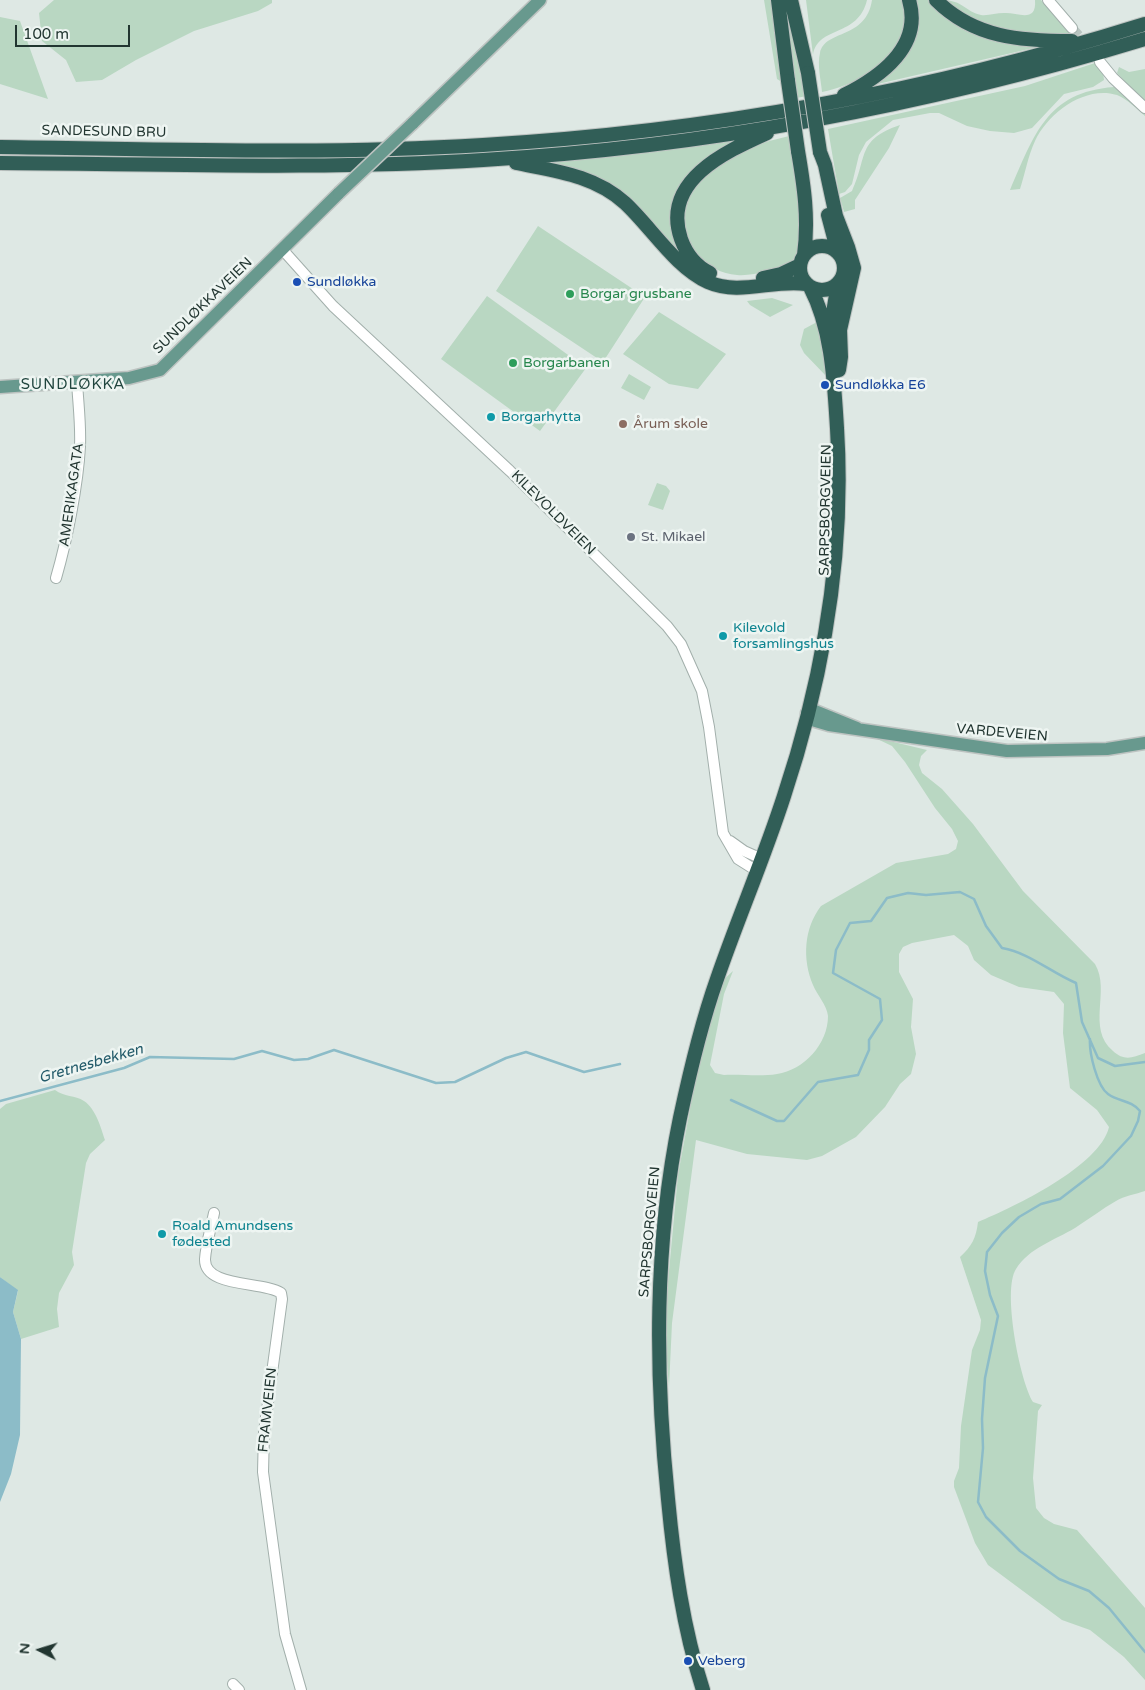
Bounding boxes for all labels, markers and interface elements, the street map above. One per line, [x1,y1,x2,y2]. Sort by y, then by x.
scale bar [18,15,132,47]
text: 100 m [23,25,69,43]
street label: SANDESUND BRU [42,123,166,141]
street label: SUNDLØKKAVEIEN [150,254,256,358]
place label: Sundløkka [307,274,376,290]
marker: Sundløkka [291,276,303,288]
place label: Borgar grusbane [580,286,692,302]
marker: Borgar grusbane [564,288,576,300]
place label: Borgarbanen [523,355,610,371]
marker: Borgarbanen [507,357,519,369]
district label: SUNDLØKKA [20,376,126,394]
place label: Sundløkka E6 [835,377,926,393]
marker: Sundløkka E6 [819,379,831,391]
place label: Borgarhytta [501,409,581,425]
marker: Borgarhytta [485,411,497,423]
place label: Årum skole [633,416,708,432]
marker: Årum skole [617,418,629,430]
street label: AMERIKAGATA [56,442,88,548]
street label: SARPSBORGVEIEN [816,444,836,576]
street label: KILEVOLDVEIEN [507,467,599,559]
place label: St. Mikael [641,529,706,545]
marker: St. Mikael [625,531,637,543]
place label: Kilevold forsamlingshus [733,620,834,652]
marker: Kilevold forsamlingshus [717,630,729,642]
street label: VARDEVEIEN [956,721,1048,745]
water label: Gretnesbekken [37,1041,145,1087]
street label: SARPSBORGVEIEN [636,1166,664,1298]
place label: Roald Amundsens fødested [172,1218,293,1250]
marker: Roald Amundsens fødested [156,1228,168,1240]
street label: FRAMVEIEN [255,1367,281,1453]
north arrow [15,1625,65,1675]
text: N [16,1642,34,1655]
place label: Veberg [698,1653,746,1669]
marker: Veberg [682,1655,694,1667]

